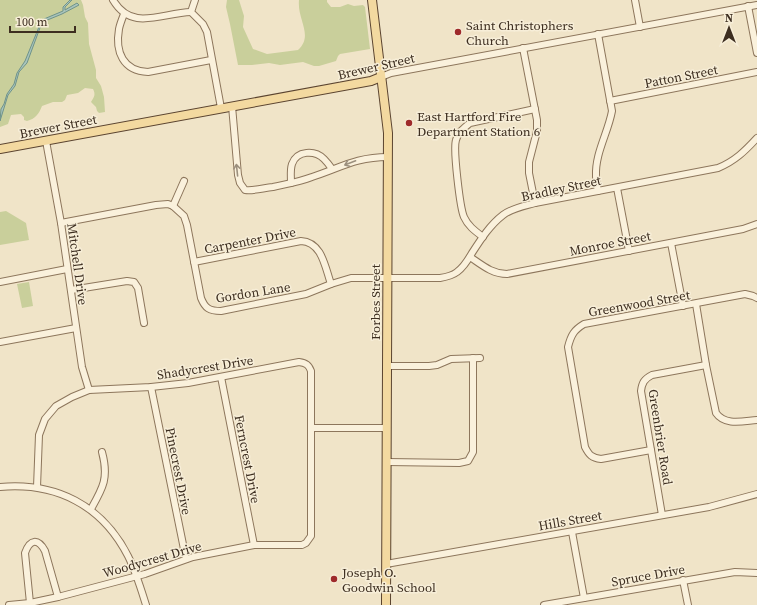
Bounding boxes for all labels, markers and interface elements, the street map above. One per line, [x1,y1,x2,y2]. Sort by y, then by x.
scale bar [10,8,75,34]
north arrow [709,8,749,48]
text: N [725,11,733,26]
text: 100 m [16,14,48,30]
place label: Saint Christophers Church [466,17,574,49]
marker: Saint Christophers Church [453,27,463,37]
street label: Brewer Street [336,49,417,84]
street label: Patton Street [643,61,720,92]
place label: East Hartford Fire Department Station 6 [417,108,540,140]
street label: Brewer Street [18,111,99,142]
marker: East Hartford Fire Department Station 6 [404,118,414,128]
one-way arrow [344,159,356,167]
one-way arrow [234,164,241,177]
street label: Bradley Street [520,172,603,205]
street label: Mitchell Drive [63,222,92,306]
street label: Carpenter Drive [203,223,298,258]
street label: Monroe Street [568,227,653,260]
street label: Forbes Street [367,263,384,340]
street label: Gordon Lane [214,278,292,307]
street label: Greenwood Street [587,286,692,321]
street label: Shadycrest Drive [156,351,255,383]
street label: Greenbrier Road [645,388,677,487]
street label: Ferncrest Drive [231,413,264,505]
street label: Pinecrest Drive [162,426,195,517]
street label: Hills Street [537,506,604,534]
street label: Woodycrest Drive [101,537,204,582]
street label: Spruce Drive [610,561,687,590]
place label: Joseph O. Goodwin School [341,564,436,596]
marker: Joseph O. Goodwin School [329,574,339,584]

